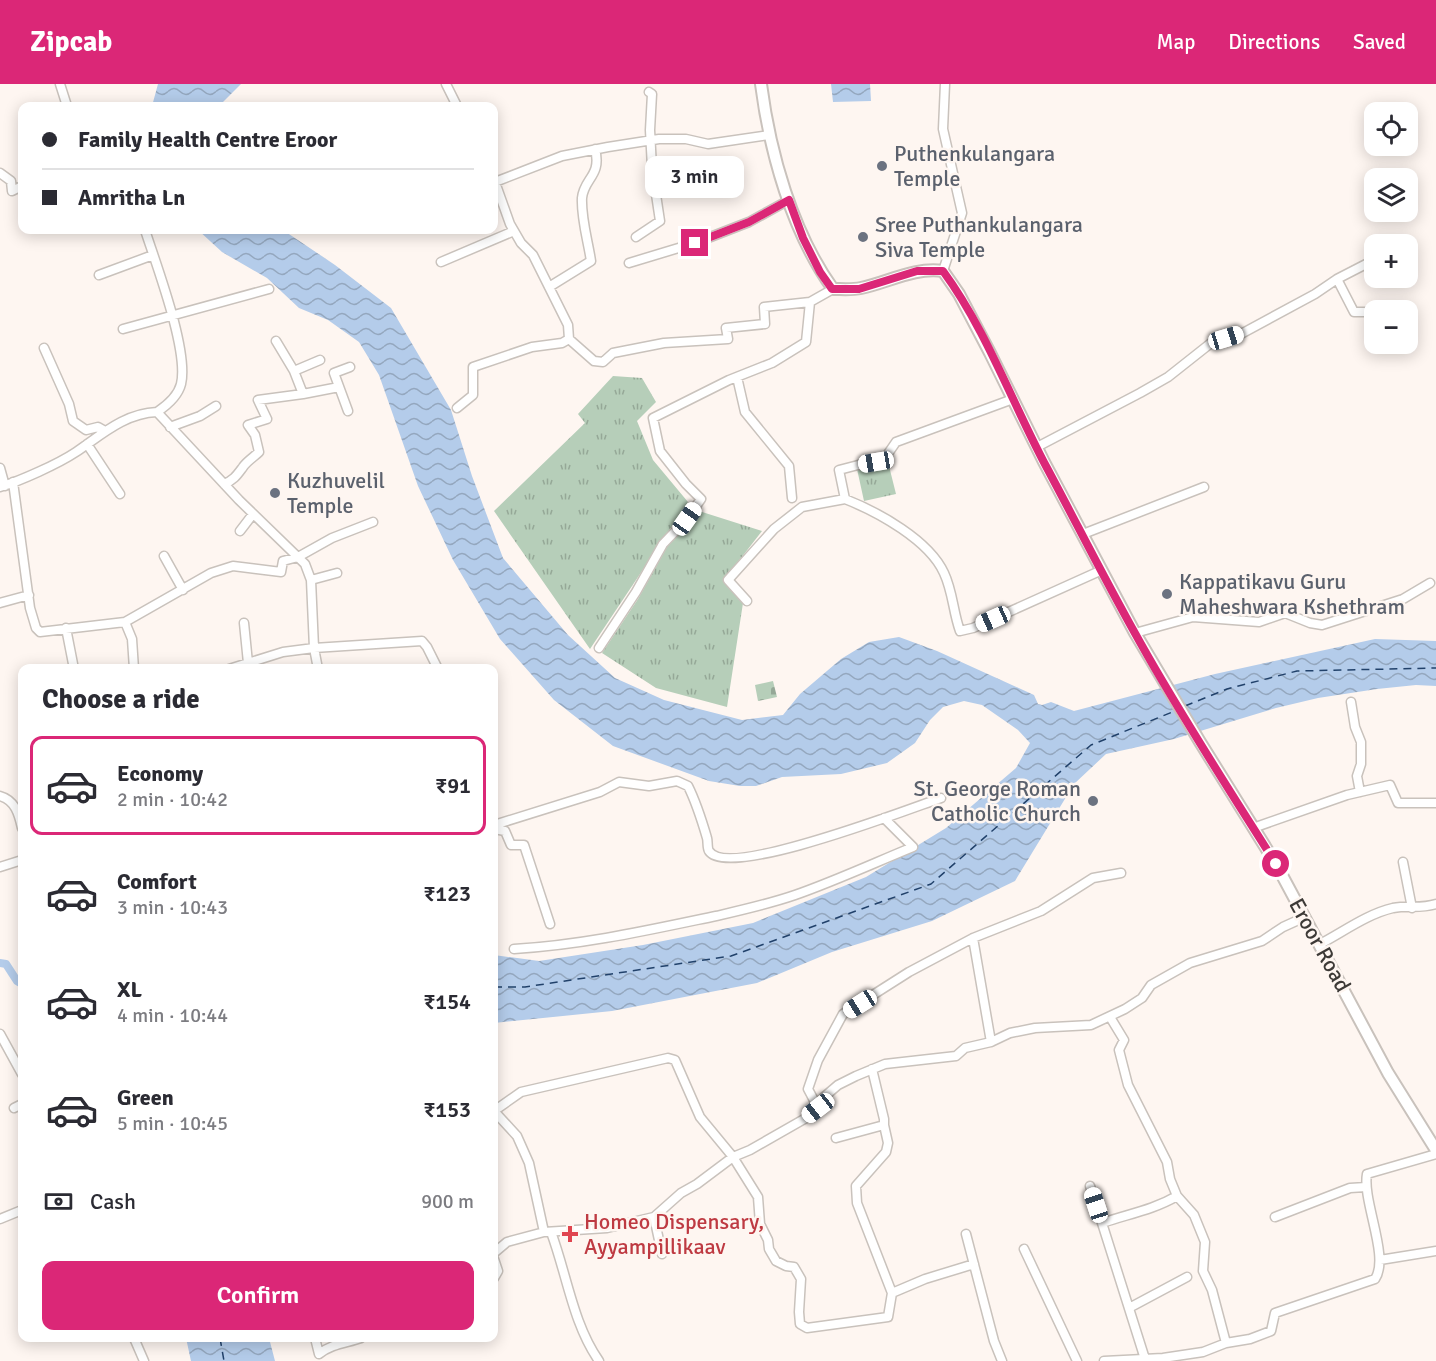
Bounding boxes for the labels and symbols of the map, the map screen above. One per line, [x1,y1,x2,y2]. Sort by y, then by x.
place label: Puthenkulangara Temple [894,140,1055,192]
callout: 3 min [646,156,744,198]
marker: Puthenkulangara Temple [875,159,889,173]
place label: Sree Puthankulangara Siva Temple [875,211,1083,263]
route end [681,229,708,256]
marker: Sree Puthankulangara Siva Temple [856,230,870,244]
car [1206,324,1246,352]
car [857,450,895,474]
place label: Kuzhuvelil Temple [287,467,385,519]
marker: Kuzhuvelil Temple [268,486,282,500]
car [669,499,705,539]
place label: Kappatikavu Guru Maheshwara Kshethram [1179,568,1405,620]
marker: Kappatikavu Guru Maheshwara Kshethram [1160,587,1174,601]
car [973,603,1013,635]
place label: St. George Roman Catholic Church [913,775,1081,827]
marker: St. George Roman Catholic Church [1086,794,1100,808]
route start [1262,850,1289,877]
street label: Eroor Road [1283,893,1357,997]
car [840,987,880,1021]
car [798,1090,838,1126]
car [1082,1185,1110,1225]
place label: Homeo Dispensary, Ayyampillikaav [584,1208,764,1260]
marker: Homeo Dispensary, Ayyampillikaav [561,1225,579,1243]

